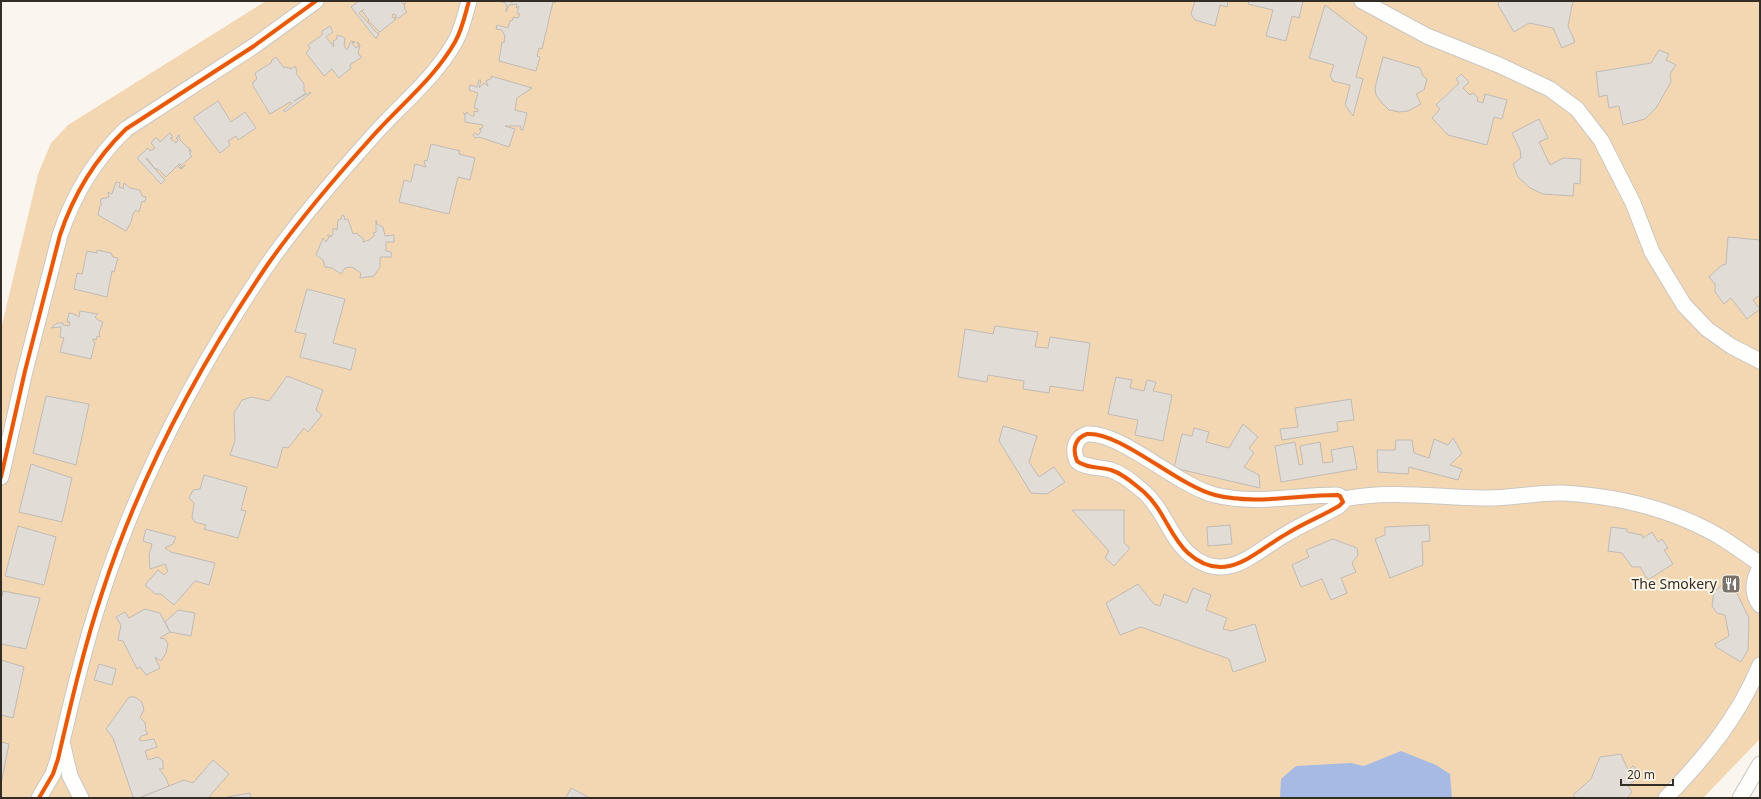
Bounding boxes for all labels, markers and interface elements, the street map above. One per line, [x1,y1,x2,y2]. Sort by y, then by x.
restaurant icon: The Smokery [1720,573,1742,595]
place label: The Smokery [1631,574,1718,593]
scale bar [1621,761,1673,787]
text: 20 m [1627,766,1655,783]

